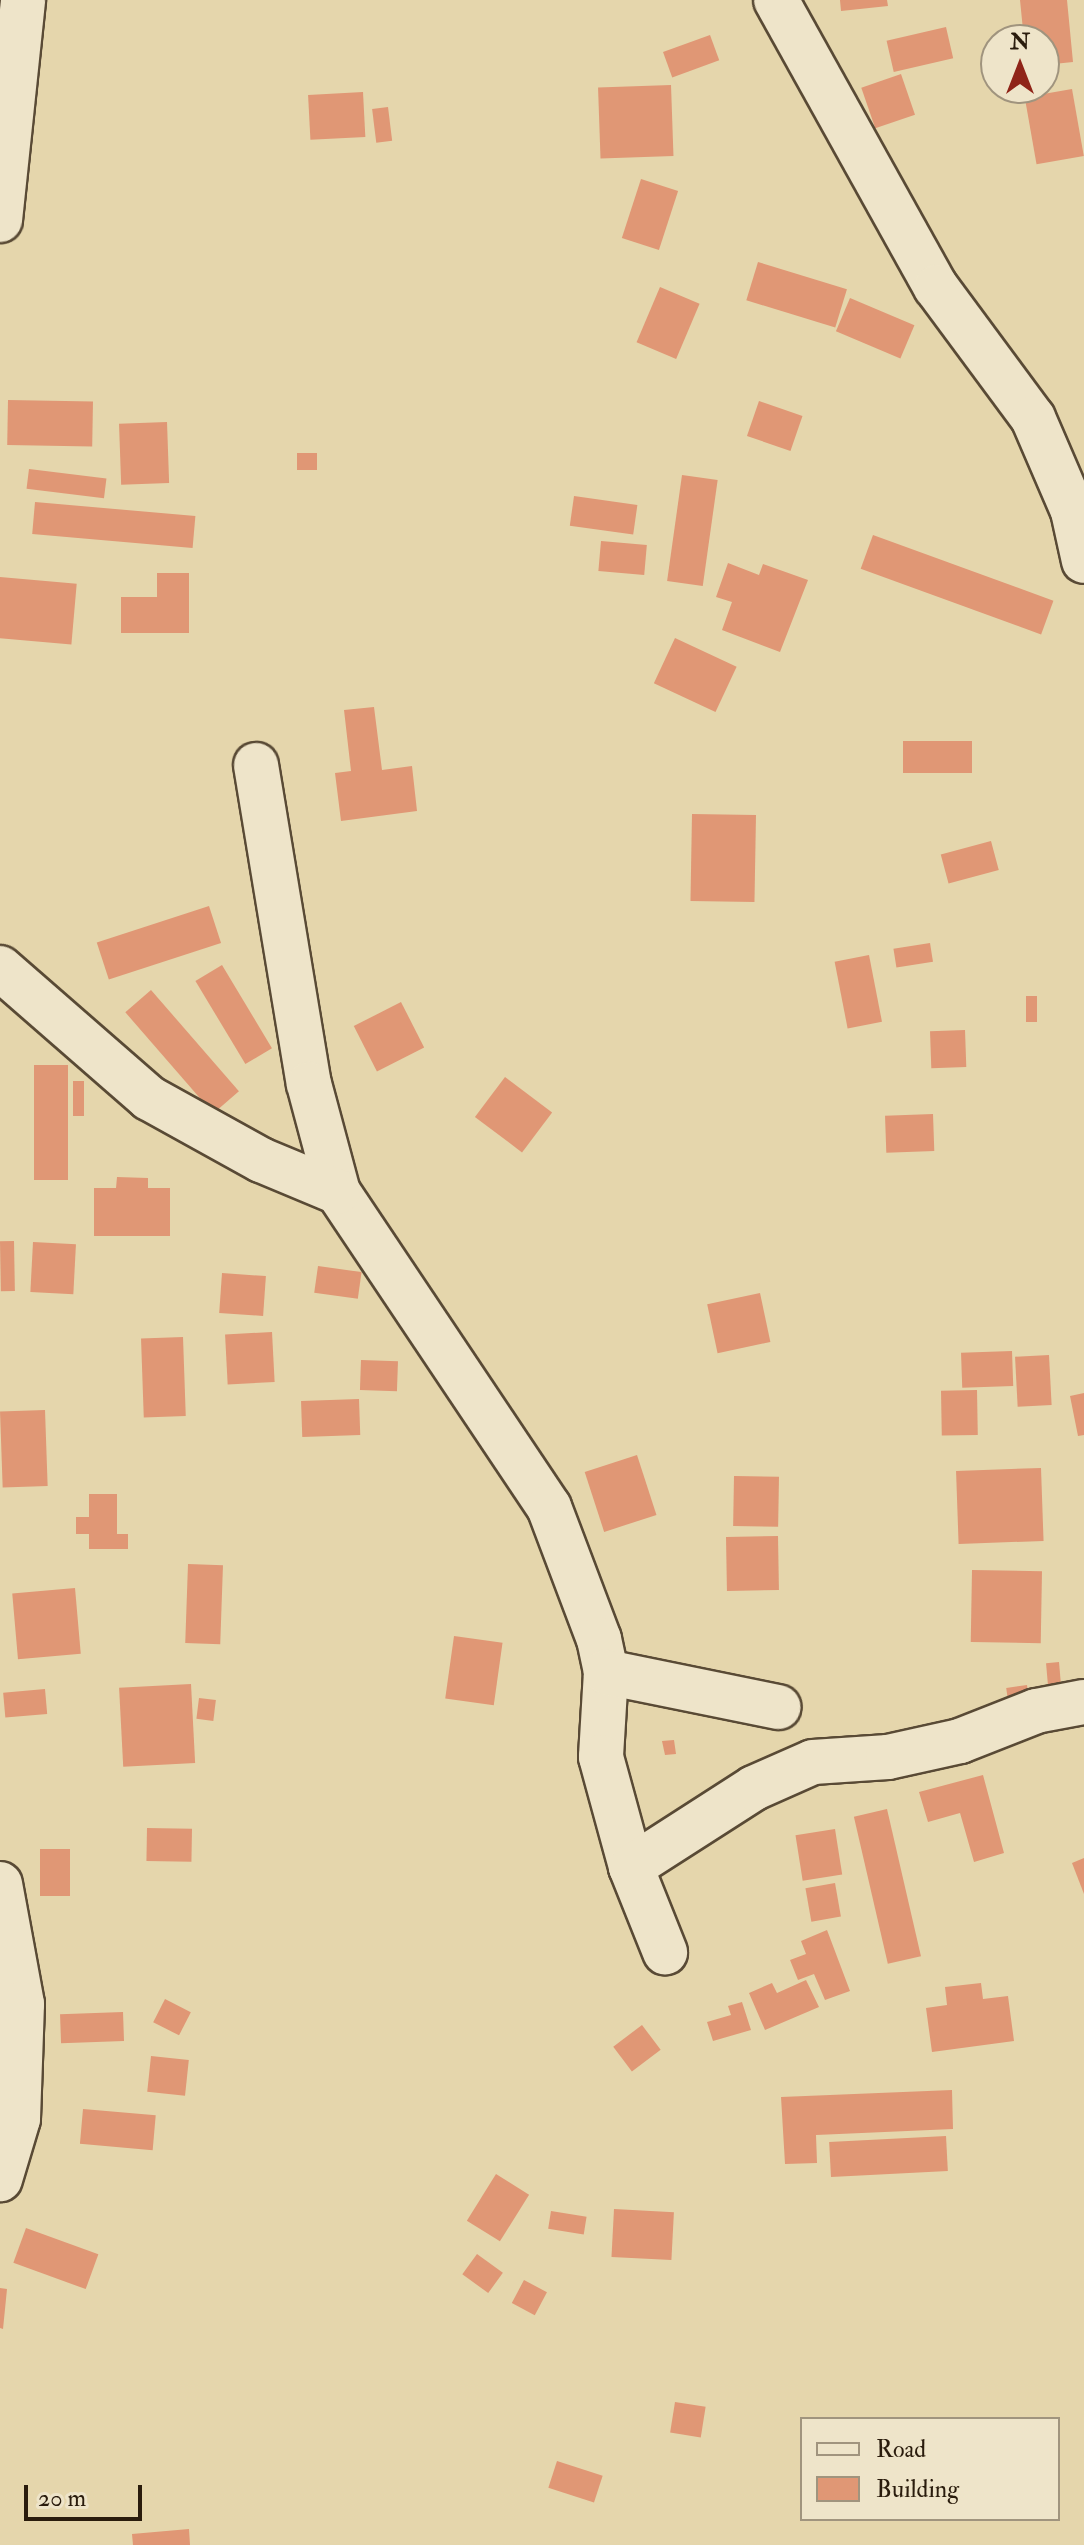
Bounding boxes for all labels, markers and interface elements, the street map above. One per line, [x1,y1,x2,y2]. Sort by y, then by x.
north arrow [980,24,1060,104]
text: N [1010,28,1030,56]
legend [800,2417,1060,2521]
text: Road [876,2434,926,2465]
scale bar [28,2469,146,2519]
text: Building [876,2474,959,2505]
text: 20 m [38,2483,86,2514]

